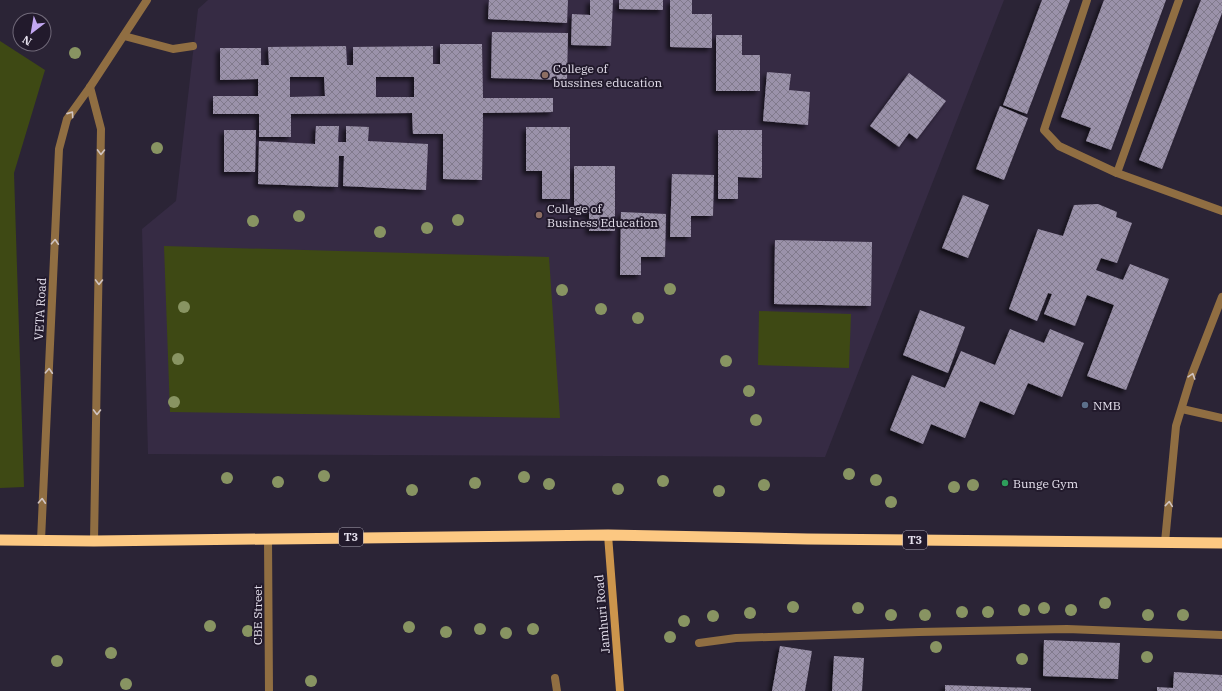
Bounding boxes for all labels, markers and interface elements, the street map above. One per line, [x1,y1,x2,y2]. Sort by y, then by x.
north arrow [12,12,52,52]
text: N [19,32,34,49]
place label: College of bussines education [553,61,662,90]
marker: College of bussines education [540,70,550,80]
one-way arrow [66,111,73,118]
one-way arrow [97,149,105,155]
place label: College of Business Education [547,201,658,230]
marker: College of Business Education [534,210,544,220]
one-way arrow [51,239,59,245]
street label: VETA Road [31,277,49,341]
one-way arrow [95,279,103,285]
one-way arrow [44,368,53,374]
one-way arrow [1187,373,1195,380]
place label: NMB [1093,398,1121,413]
marker: NMB [1080,400,1090,410]
one-way arrow [92,409,101,415]
place label: Bunge Gym [1013,476,1079,491]
marker: Bunge Gym [1000,478,1010,488]
one-way arrow [38,498,47,504]
one-way arrow [1164,501,1173,507]
road number: T3 [339,528,363,546]
road number: T3 [903,531,927,549]
street label: Jamhuri Road [591,574,613,654]
street label: CBE Street [250,585,265,645]

